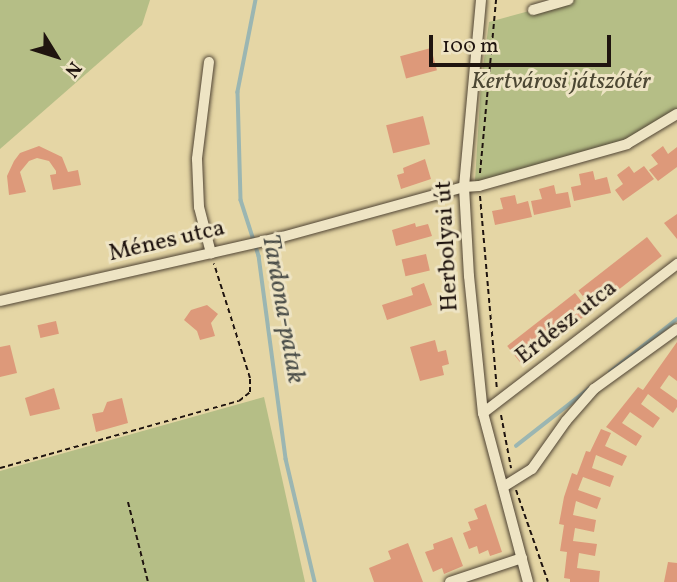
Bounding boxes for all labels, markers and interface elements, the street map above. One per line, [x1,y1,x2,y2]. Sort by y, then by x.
north arrow [21,21,91,91]
scale bar [432,21,614,65]
text: 100 m [442,32,499,61]
text: N [58,55,87,82]
park label: Kertvárosi játszótér [471,69,651,97]
street label: Herbolyai út [430,180,466,312]
street label: Ménes utca [106,215,228,269]
water label: Tardona-patak [254,232,310,386]
street label: Erdész utca [511,274,623,372]

